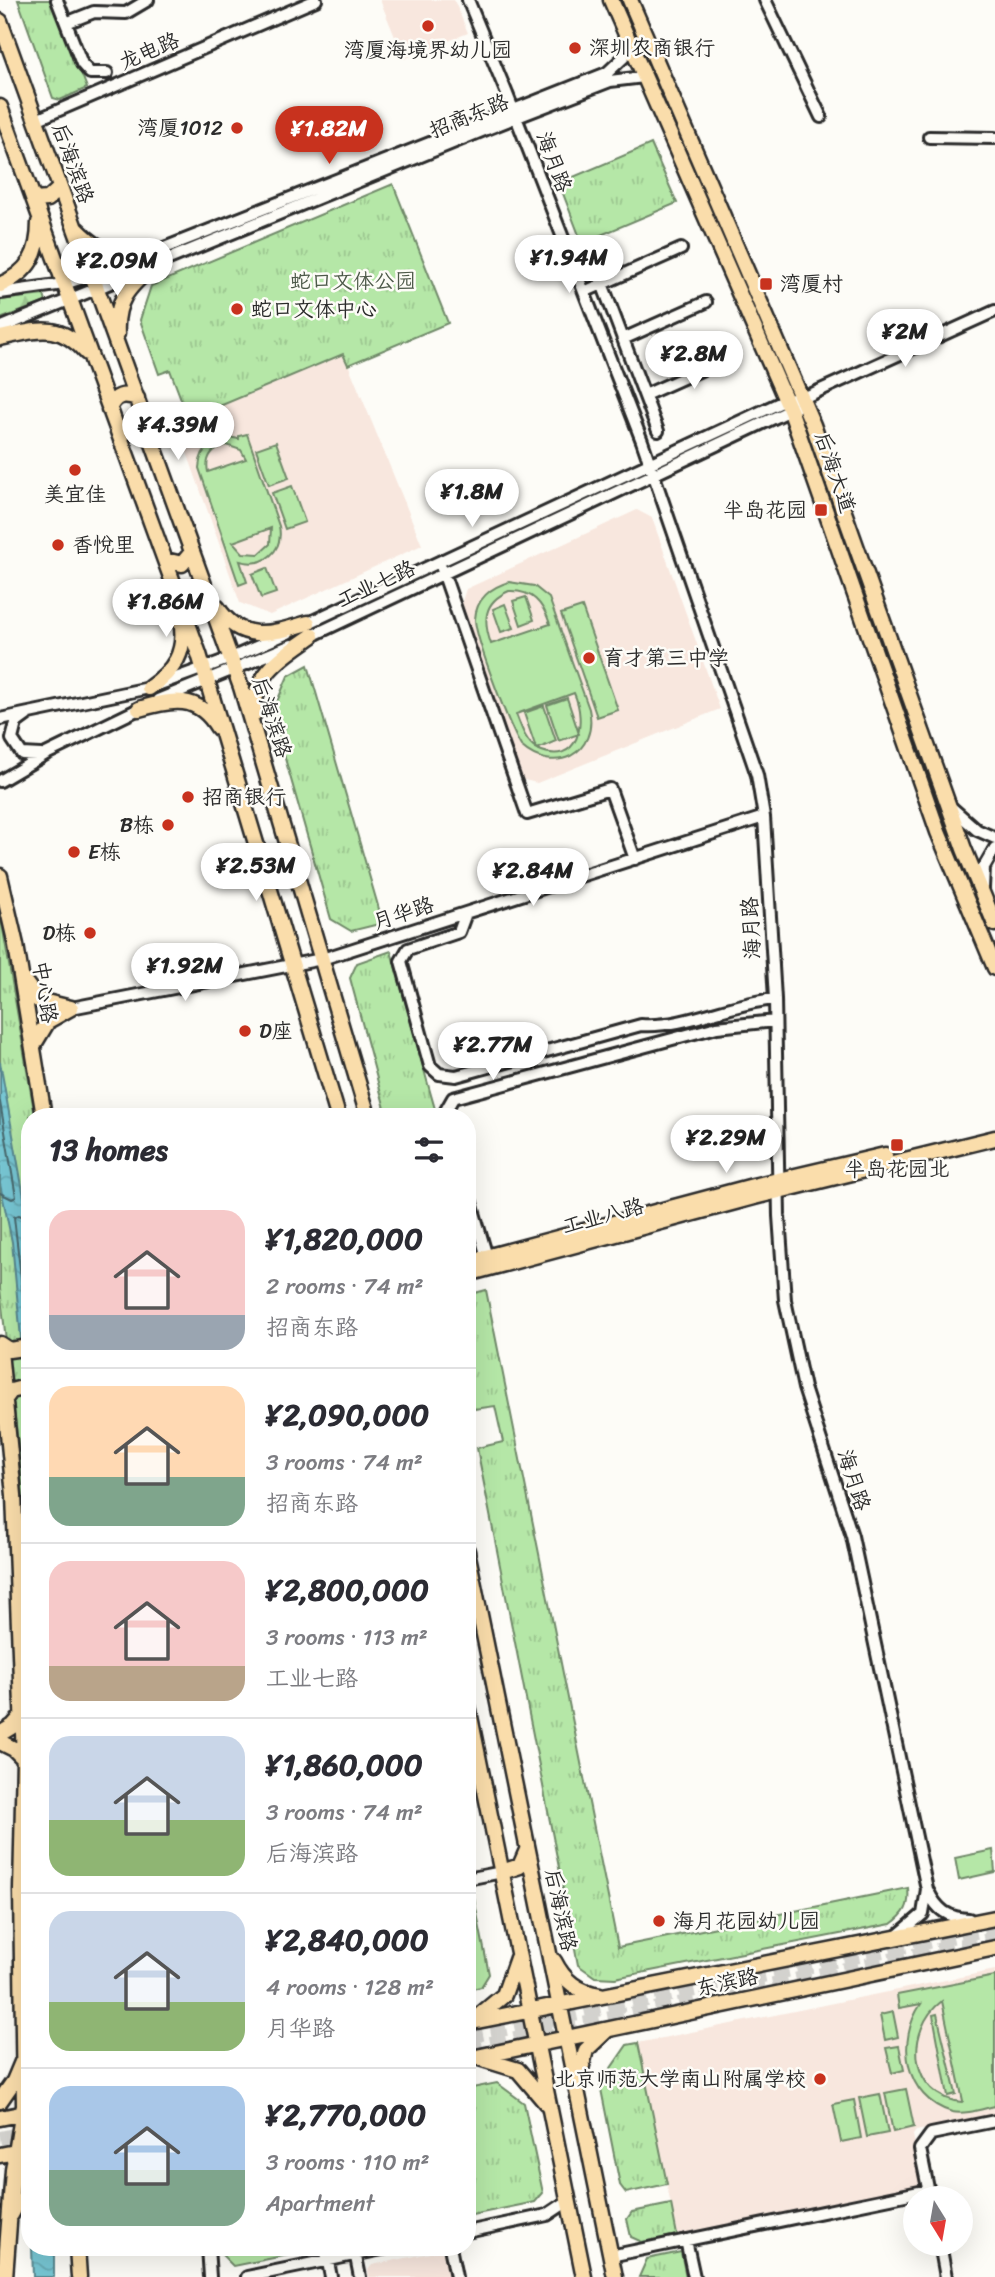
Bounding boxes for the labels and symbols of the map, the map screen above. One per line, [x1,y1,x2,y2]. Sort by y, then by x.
marker: 湾厦海境界幼儿园 [420,18,436,34]
street label: 龙电路 [113,21,185,81]
place label: 深圳农商银行 [589,29,715,67]
place label: 湾厦海境界幼儿园 [344,31,512,69]
marker: 深圳农商银行 [567,40,583,56]
street label: 招商东路 [423,83,515,149]
pin: ¥1.82M [272,106,386,166]
place label: 湾厦1012 [138,109,223,147]
street label: 后海滨路 [41,117,105,209]
marker: 湾厦1012 [229,120,245,136]
street label: 海月路 [525,126,583,198]
pin: ¥1.94M [512,236,626,295]
pin: ¥2.09M [60,238,174,298]
park label: 蛇口文体公园 [290,262,416,300]
place label: 湾厦村 [780,265,843,303]
marker: 湾厦村 [758,276,774,292]
place label: 蛇口文体中心 [251,290,377,328]
marker: 蛇口文体中心 [229,301,245,317]
pin: ¥2M [871,310,939,369]
pin: ¥2.8M [645,332,743,391]
pin: ¥4.39M [121,402,235,462]
street label: 后海大道 [803,426,867,518]
marker: 美宜佳 [67,462,83,478]
pin: ¥1.8M [423,470,521,529]
place label: 美宜佳 [44,475,107,513]
place label: 半岛花园 [723,491,807,529]
marker: 半岛花园 [813,502,829,518]
place label: 香悦里 [72,526,135,564]
marker: 香悦里 [50,537,66,553]
street label: 工业七路 [330,549,422,619]
pin: ¥1.86M [109,580,223,639]
place label: 育才第三中学 [603,639,729,677]
marker: 育才第三中学 [581,650,597,666]
street label: 后海滨路 [241,671,303,763]
place label: 招商银行 [202,778,286,816]
marker: 招商银行 [180,789,196,805]
place label: B栋 [120,806,154,844]
marker: B栋 [160,817,176,833]
place label: E栋 [88,833,121,871]
marker: E栋 [66,844,82,860]
pin: ¥2.53M [199,844,313,903]
pin: ¥2.84M [476,848,590,908]
street label: 月华路 [367,885,439,941]
street label: 海月路 [730,896,772,960]
place label: D栋 [42,914,76,952]
marker: D栋 [82,925,98,941]
pin: ¥1.92M [128,944,242,1003]
street label: 中心路 [21,958,69,1026]
place label: D座 [259,1012,293,1050]
marker: D座 [237,1023,253,1039]
pin: ¥2.77M [436,1023,550,1082]
pin: ¥2.29M [669,1116,783,1175]
marker: 半岛花园北 [889,1137,905,1153]
place label: 半岛花园北 [845,1150,950,1188]
street label: 工业八路 [558,1187,648,1245]
street label: 海月路 [826,1444,882,1516]
street label: 后海滨路 [534,1865,588,1955]
place label: 海月花园幼儿园 [673,1902,820,1940]
marker: 海月花园幼儿园 [651,1913,667,1929]
street label: 东滨路 [692,1957,762,2007]
place label: 北京师范大学南山附属学校 [554,2060,806,2098]
marker: 北京师范大学南山附属学校 [812,2071,828,2087]
north arrow [903,2186,973,2256]

